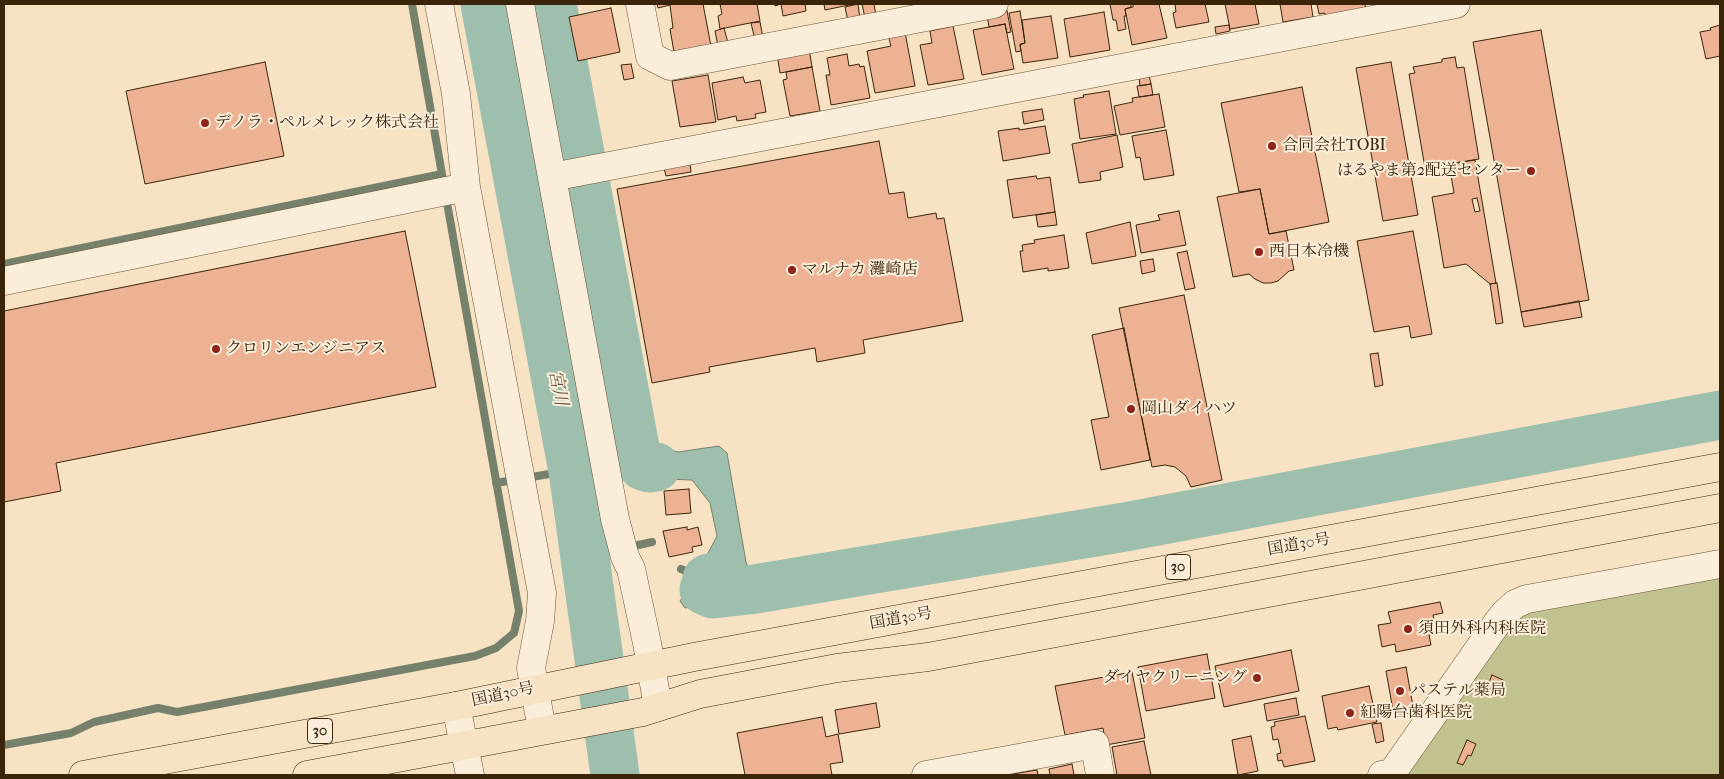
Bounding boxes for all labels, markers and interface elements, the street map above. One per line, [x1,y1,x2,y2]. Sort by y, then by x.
place label: デノラ・ペルメレック株式会社 [215,113,439,133]
marker: デノラ・ペルメレック株式会社 [199,117,211,129]
place label: 合同会社TOBI [1282,136,1386,156]
marker: 合同会社TOBI [1266,140,1278,152]
place label: はるやま第2配送センター [1337,161,1521,181]
marker: はるやま第2配送センター [1525,165,1537,177]
place label: 西日本冷機 [1269,242,1349,262]
marker: 西日本冷機 [1253,246,1265,258]
place label: マルナカ 灘崎店 [802,260,917,280]
marker: マルナカ 灘崎店 [786,264,798,276]
place label: クロリンエンジニアス [226,339,386,359]
marker: クロリンエンジニアス [210,343,222,355]
water label: 宮川 [543,368,571,408]
place label: 岡山ダイハツ [1141,399,1237,419]
marker: 岡山ダイハツ [1125,403,1137,415]
street label: 国道30号 [1266,530,1332,560]
road number: 30 [1166,554,1190,580]
street label: 国道30号 [868,604,934,634]
place label: 須田外科内科医院 [1418,619,1546,639]
marker: 須田外科内科医院 [1402,623,1414,635]
place label: ダイヤクリーニング [1103,668,1247,688]
marker: ダイヤクリーニング [1251,672,1263,684]
street label: 国道30号 [470,679,536,711]
place label: パステル薬局 [1410,681,1506,701]
marker: パステル薬局 [1394,685,1406,697]
place label: 紅陽台歯科医院 [1360,703,1472,723]
marker: 紅陽台歯科医院 [1344,707,1356,719]
road number: 30 [308,718,332,744]

